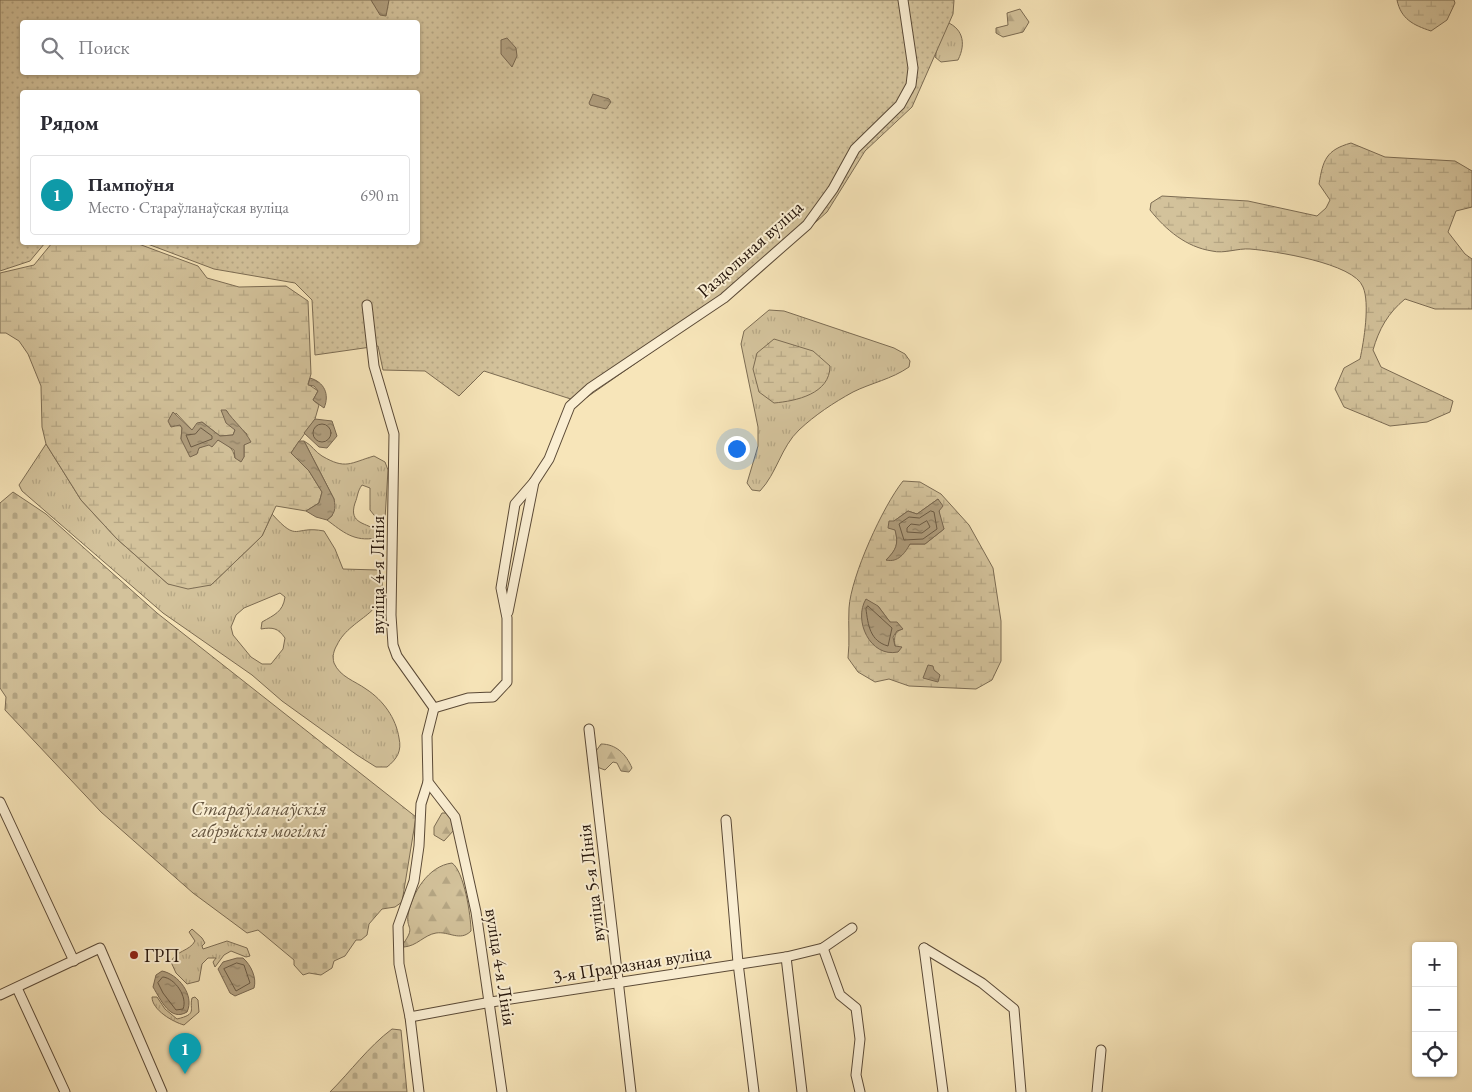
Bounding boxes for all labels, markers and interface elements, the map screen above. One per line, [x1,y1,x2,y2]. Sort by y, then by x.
search box [20,20,420,75]
icon: search [38,34,66,62]
text: Поиск [78,35,130,60]
text: Рядом [40,109,99,136]
text: Пампоўня [88,172,174,197]
text: 1 [53,185,61,206]
text: 690 m [360,185,399,206]
street label: Раздольная вуліца [692,194,809,303]
text: Место · Стараўланаўская вуліца [88,197,289,218]
your location [724,436,750,462]
street label: вуліца 4-я Лінія [365,515,390,634]
park label: Стараўланаўскія габрэйскія могілкі [191,796,328,843]
street label: вуліца 5-я Лінія [571,822,611,943]
street label: вуліца 4-я Лінія [479,907,523,1028]
street label: 3-я Праразная вуліца [551,939,713,989]
map controls [1412,942,1457,1077]
button: + [1412,942,1457,987]
place label: ГРП [144,943,180,968]
marker: ГРП [128,949,140,961]
button: − [1412,987,1457,1032]
button: locate [1412,1032,1457,1077]
pin: 1 [169,1033,201,1074]

